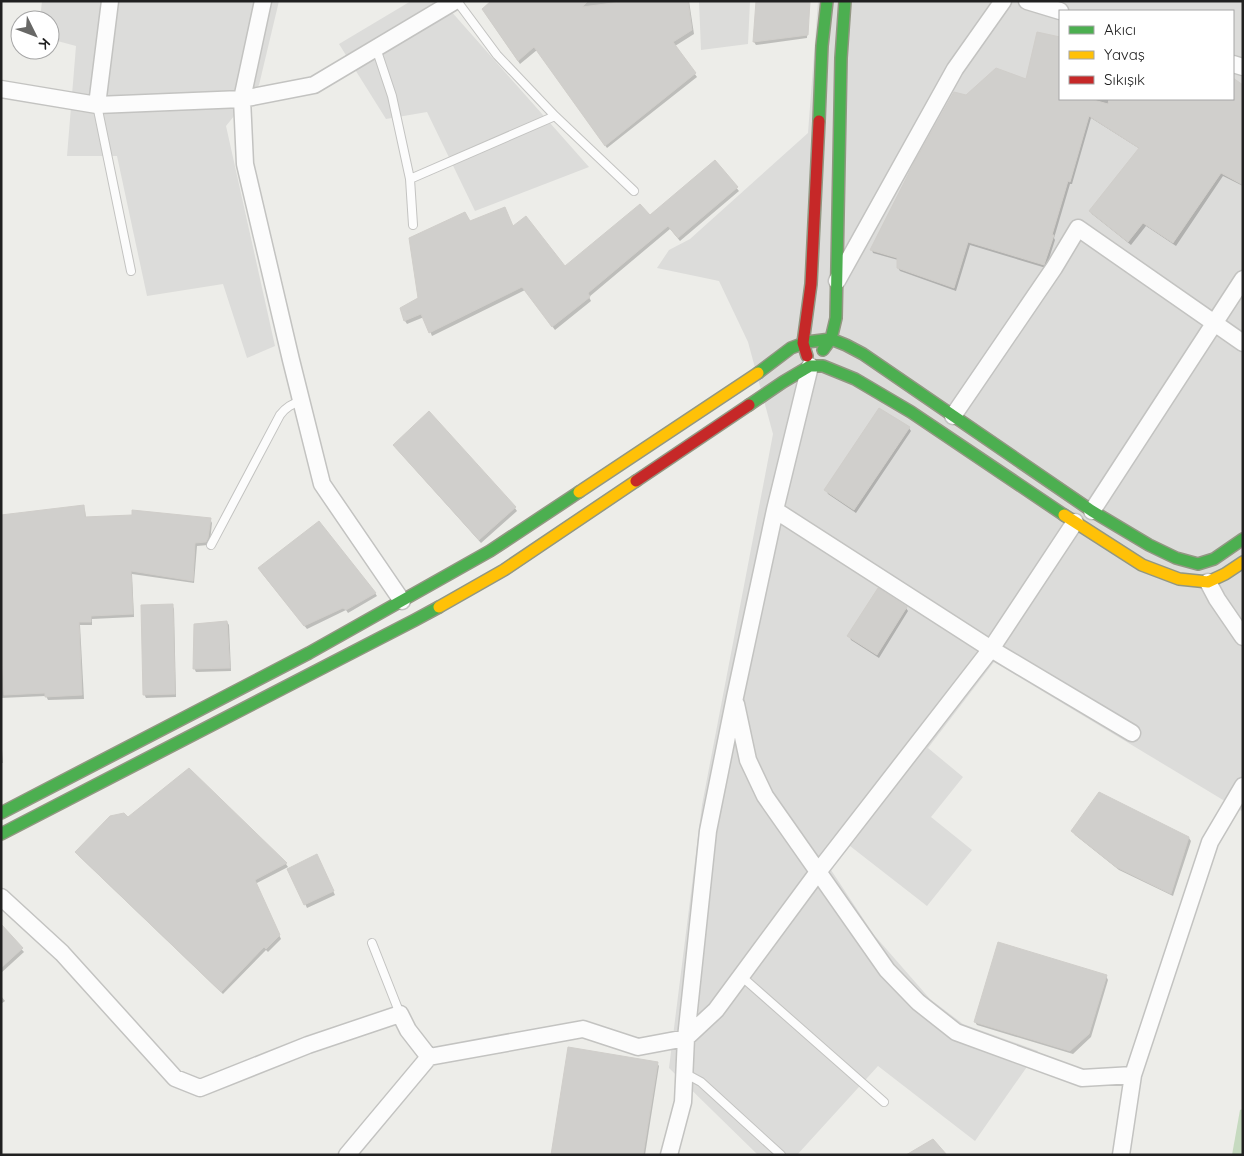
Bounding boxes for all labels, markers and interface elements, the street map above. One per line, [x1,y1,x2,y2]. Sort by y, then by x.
north arrow [10,10,60,60]
legend [1059,10,1234,100]
text: Akıcı [1104,20,1136,39]
text: K [35,34,54,53]
text: Yavaş [1104,45,1145,64]
text: Sıkışık [1104,70,1145,89]

